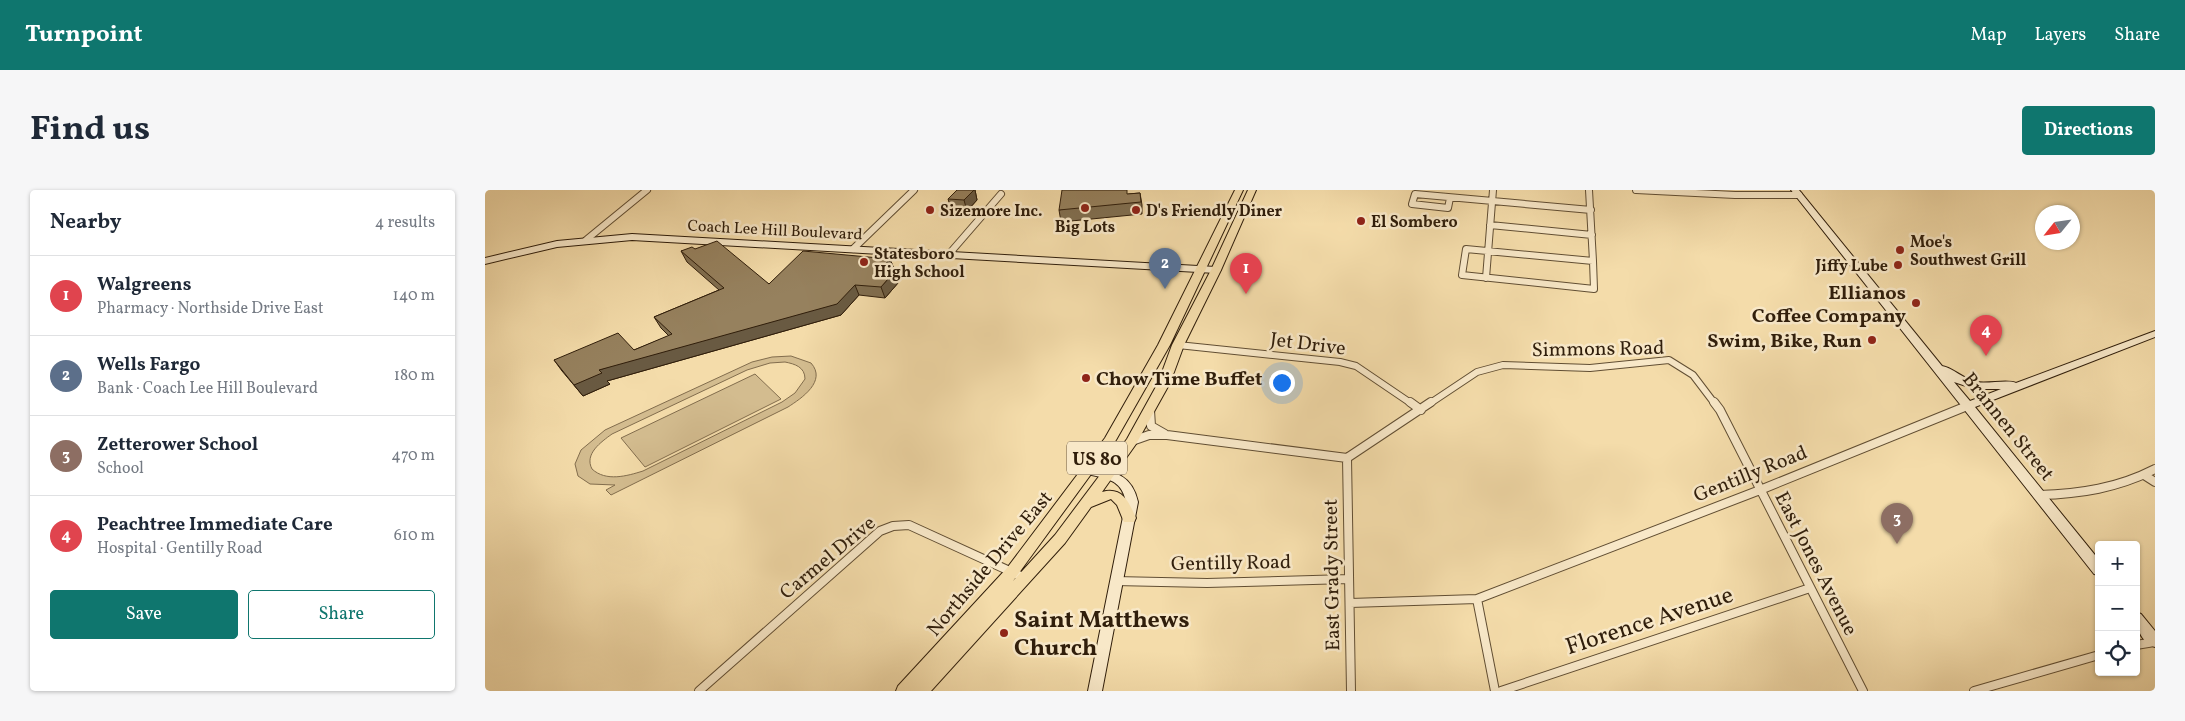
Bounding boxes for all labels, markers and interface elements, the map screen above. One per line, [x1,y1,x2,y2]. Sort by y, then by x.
text: Turnpoint [25,18,143,52]
text: Map [1970,23,2006,48]
text: Layers [2034,23,2086,48]
text: Share [2114,23,2160,48]
text: Find us [30,106,150,154]
button: Directions [2022,106,2155,155]
place label: Sizemore Inc. [940,201,1043,223]
place label: D's Friendly Diner [1146,201,1283,223]
marker: Big Lots [1079,202,1091,214]
marker: Sizemore Inc. [924,204,936,216]
marker: D's Friendly Diner [1130,204,1142,216]
north arrow [2035,205,2080,250]
text: Nearby [50,208,121,237]
text: 4 results [375,212,435,234]
place label: El Sombero [1371,212,1458,234]
street label: Coach Lee Hill Boulevard [687,215,863,247]
marker: El Sombero [1355,215,1367,227]
place label: Big Lots [1055,217,1115,239]
place label: Moe's Southwest Grill [1910,232,2027,272]
place label: Statesboro High School [874,244,965,284]
marker: Moe's Southwest Grill [1894,244,1906,256]
pin: 2 [1149,248,1181,289]
pin: 1 [1230,253,1262,294]
marker: Statesboro High School [858,256,870,268]
place label: Jiffy Lube [1815,256,1888,278]
marker: Jiffy Lube [1892,259,1904,271]
text: Walgreens [97,272,191,298]
place label: Ellianos Coffee Company [1752,280,1906,331]
text: 1 [63,285,69,307]
text: 140 m [393,285,435,307]
marker: Ellianos Coffee Company [1910,297,1922,309]
text: Pharmacy · Northside Drive East [97,298,324,320]
pin: 4 [1970,315,2002,356]
street label: Jet Drive [1268,326,1347,364]
place label: Swim, Bike, Run [1707,328,1862,356]
marker: Swim, Bike, Run [1866,334,1878,346]
street label: Simmons Road [1531,335,1665,365]
text: Wells Fargo [97,352,200,378]
text: 2 [62,365,70,387]
text: 180 m [394,365,435,387]
place label: Chow Time Buffet [1096,366,1263,394]
street label: Brannen Street [1955,367,2060,488]
your location [1269,370,1295,396]
marker: Chow Time Buffet [1080,372,1092,384]
text: Bank · Coach Lee Hill Boulevard [97,378,318,400]
text: Zetterower School [97,432,258,458]
street label: Gentilly Road [1690,439,1812,510]
road number: US 80 [1067,442,1127,474]
text: 3 [62,445,70,467]
text: 470 m [391,445,435,467]
text: School [97,458,144,480]
street label: Northside Drive East [921,485,1060,643]
street label: East Jones Avenue [1767,487,1864,641]
street label: East Grady Street [1318,499,1348,651]
pin: 3 [1881,503,1913,544]
street label: Carmel Drive [774,510,882,607]
text: Peachtree Immediate Care [97,512,333,538]
text: 4 [61,525,71,547]
text: 610 m [394,525,435,547]
text: Hospital · Gentilly Road [97,538,263,560]
map controls [2095,541,2140,676]
button: + [2095,541,2140,586]
street label: Gentilly Road [1171,549,1291,579]
street label: Florence Avenue [1561,579,1738,665]
button: − [2095,586,2140,631]
button: Save [50,590,238,639]
button: Share [248,590,435,639]
place label: Saint Matthews Church [1014,604,1190,666]
marker: Saint Matthews Church [998,627,1010,639]
button: locate [2095,631,2140,676]

